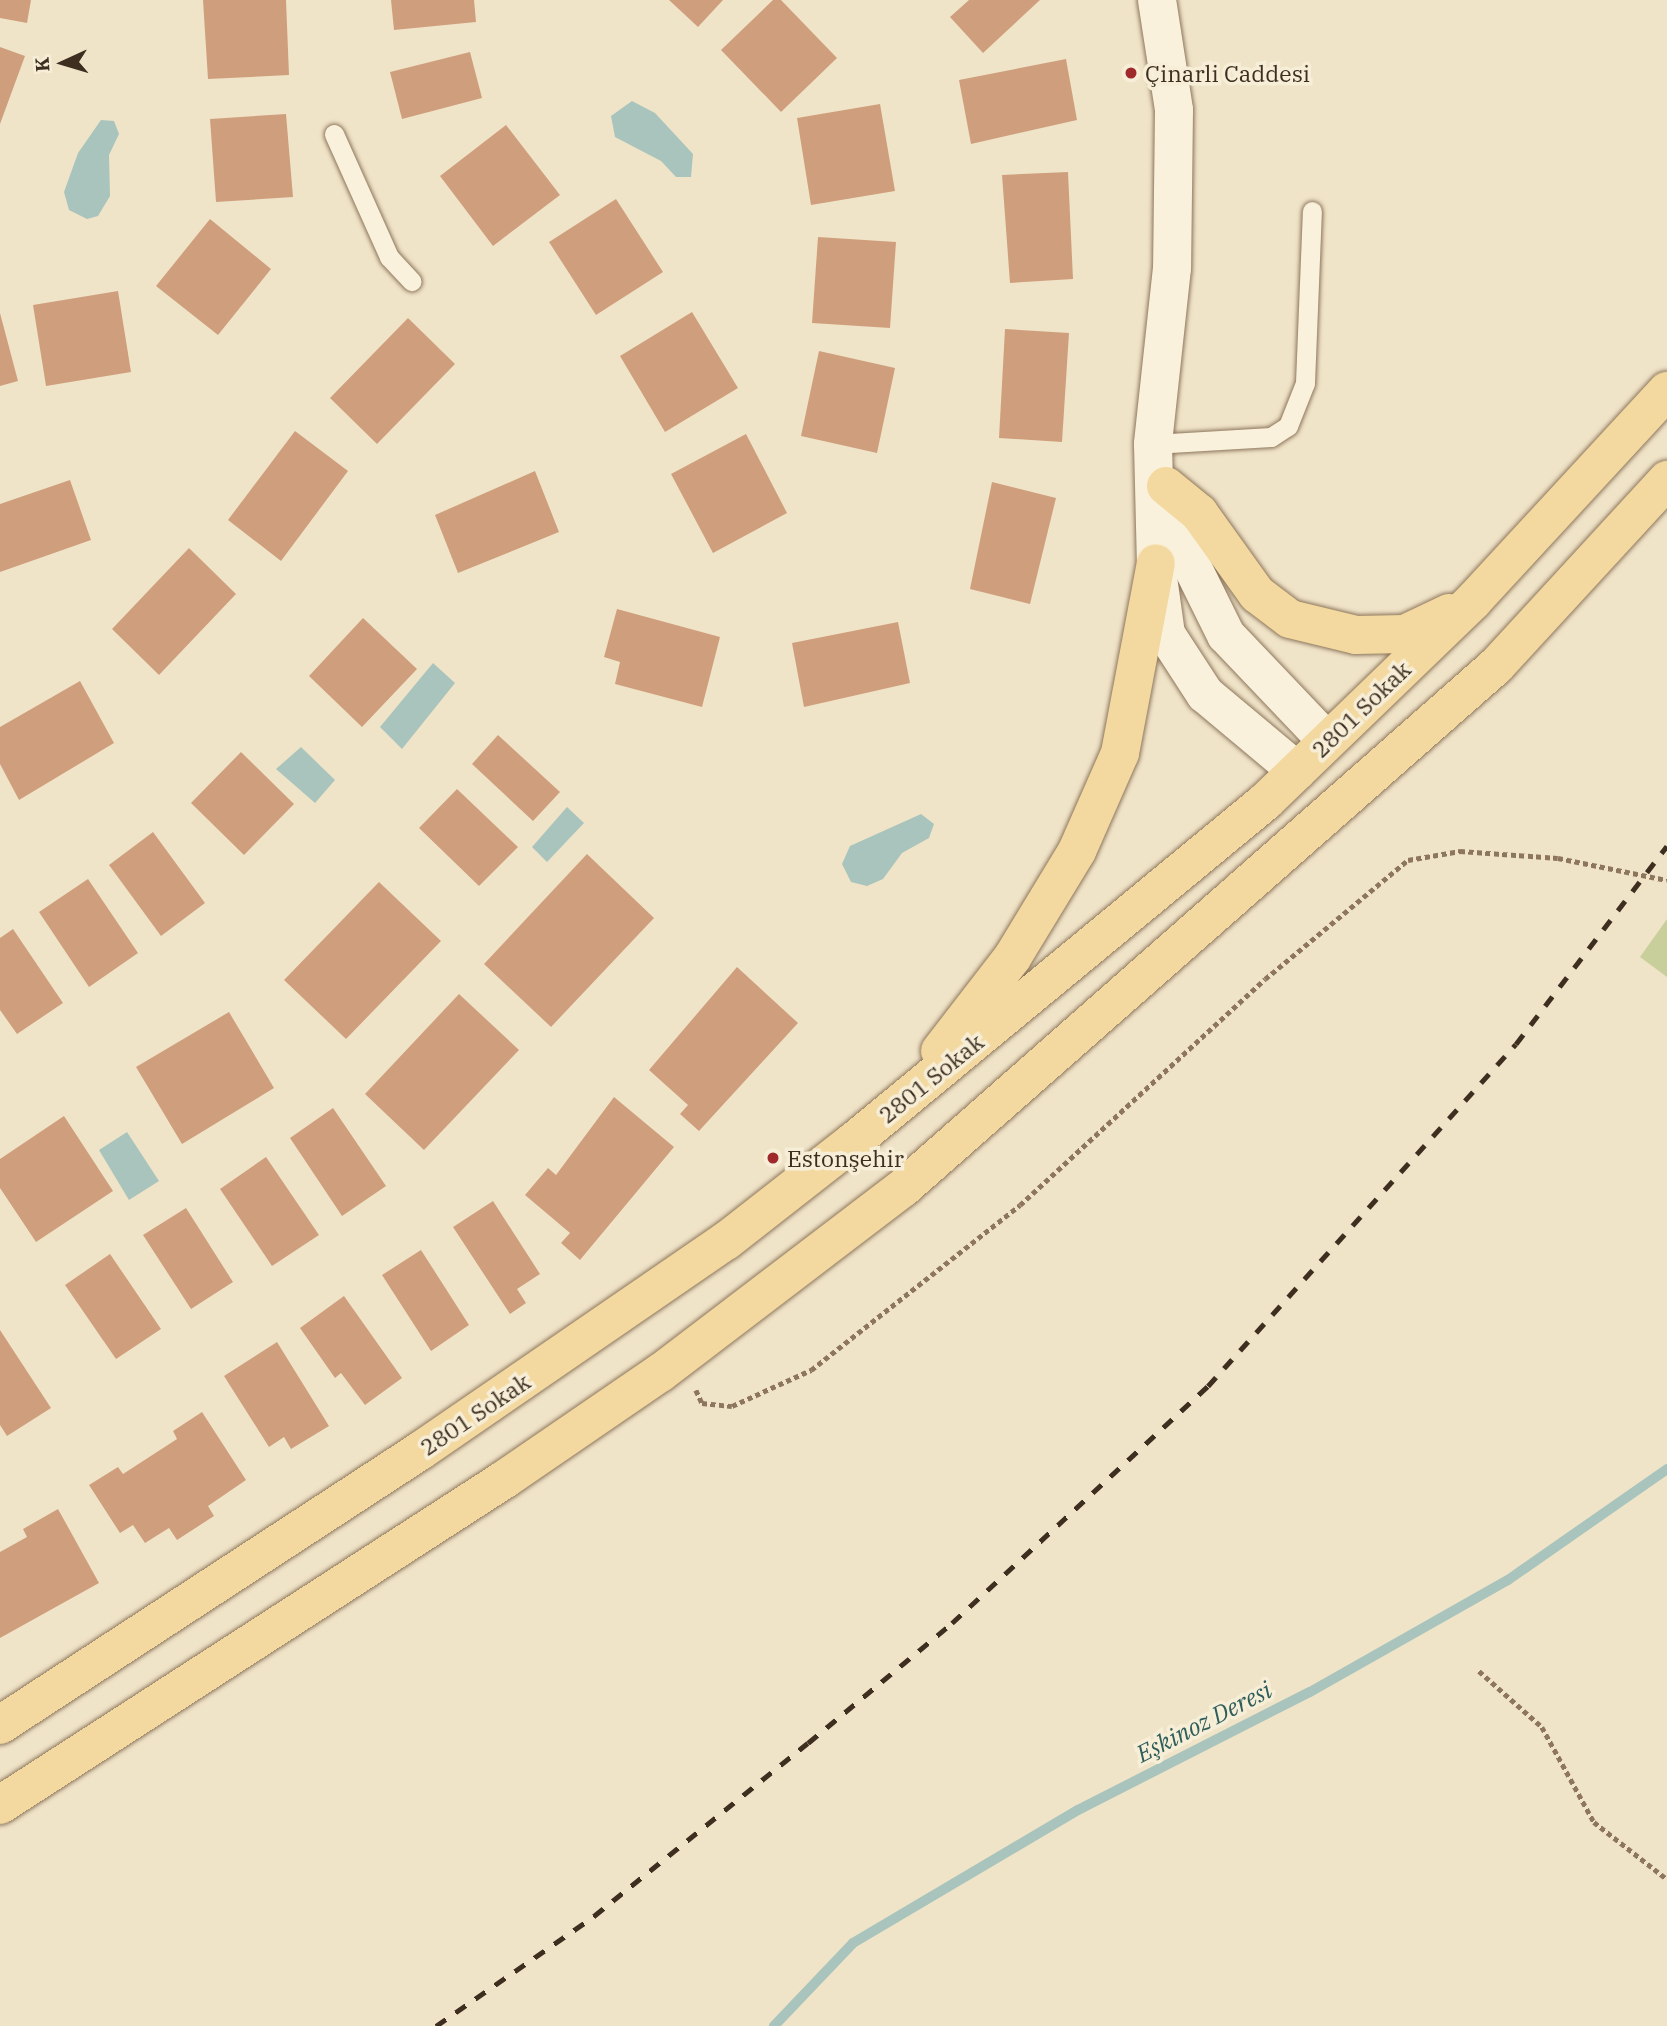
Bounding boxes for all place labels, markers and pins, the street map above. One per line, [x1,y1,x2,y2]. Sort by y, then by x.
place label: Çinarli Caddesi [1145,59,1310,87]
marker: Çinarli Caddesi [1123,65,1139,81]
place label: Estonşehir [787,1144,904,1172]
marker: Estonşehir [765,1150,781,1166]

